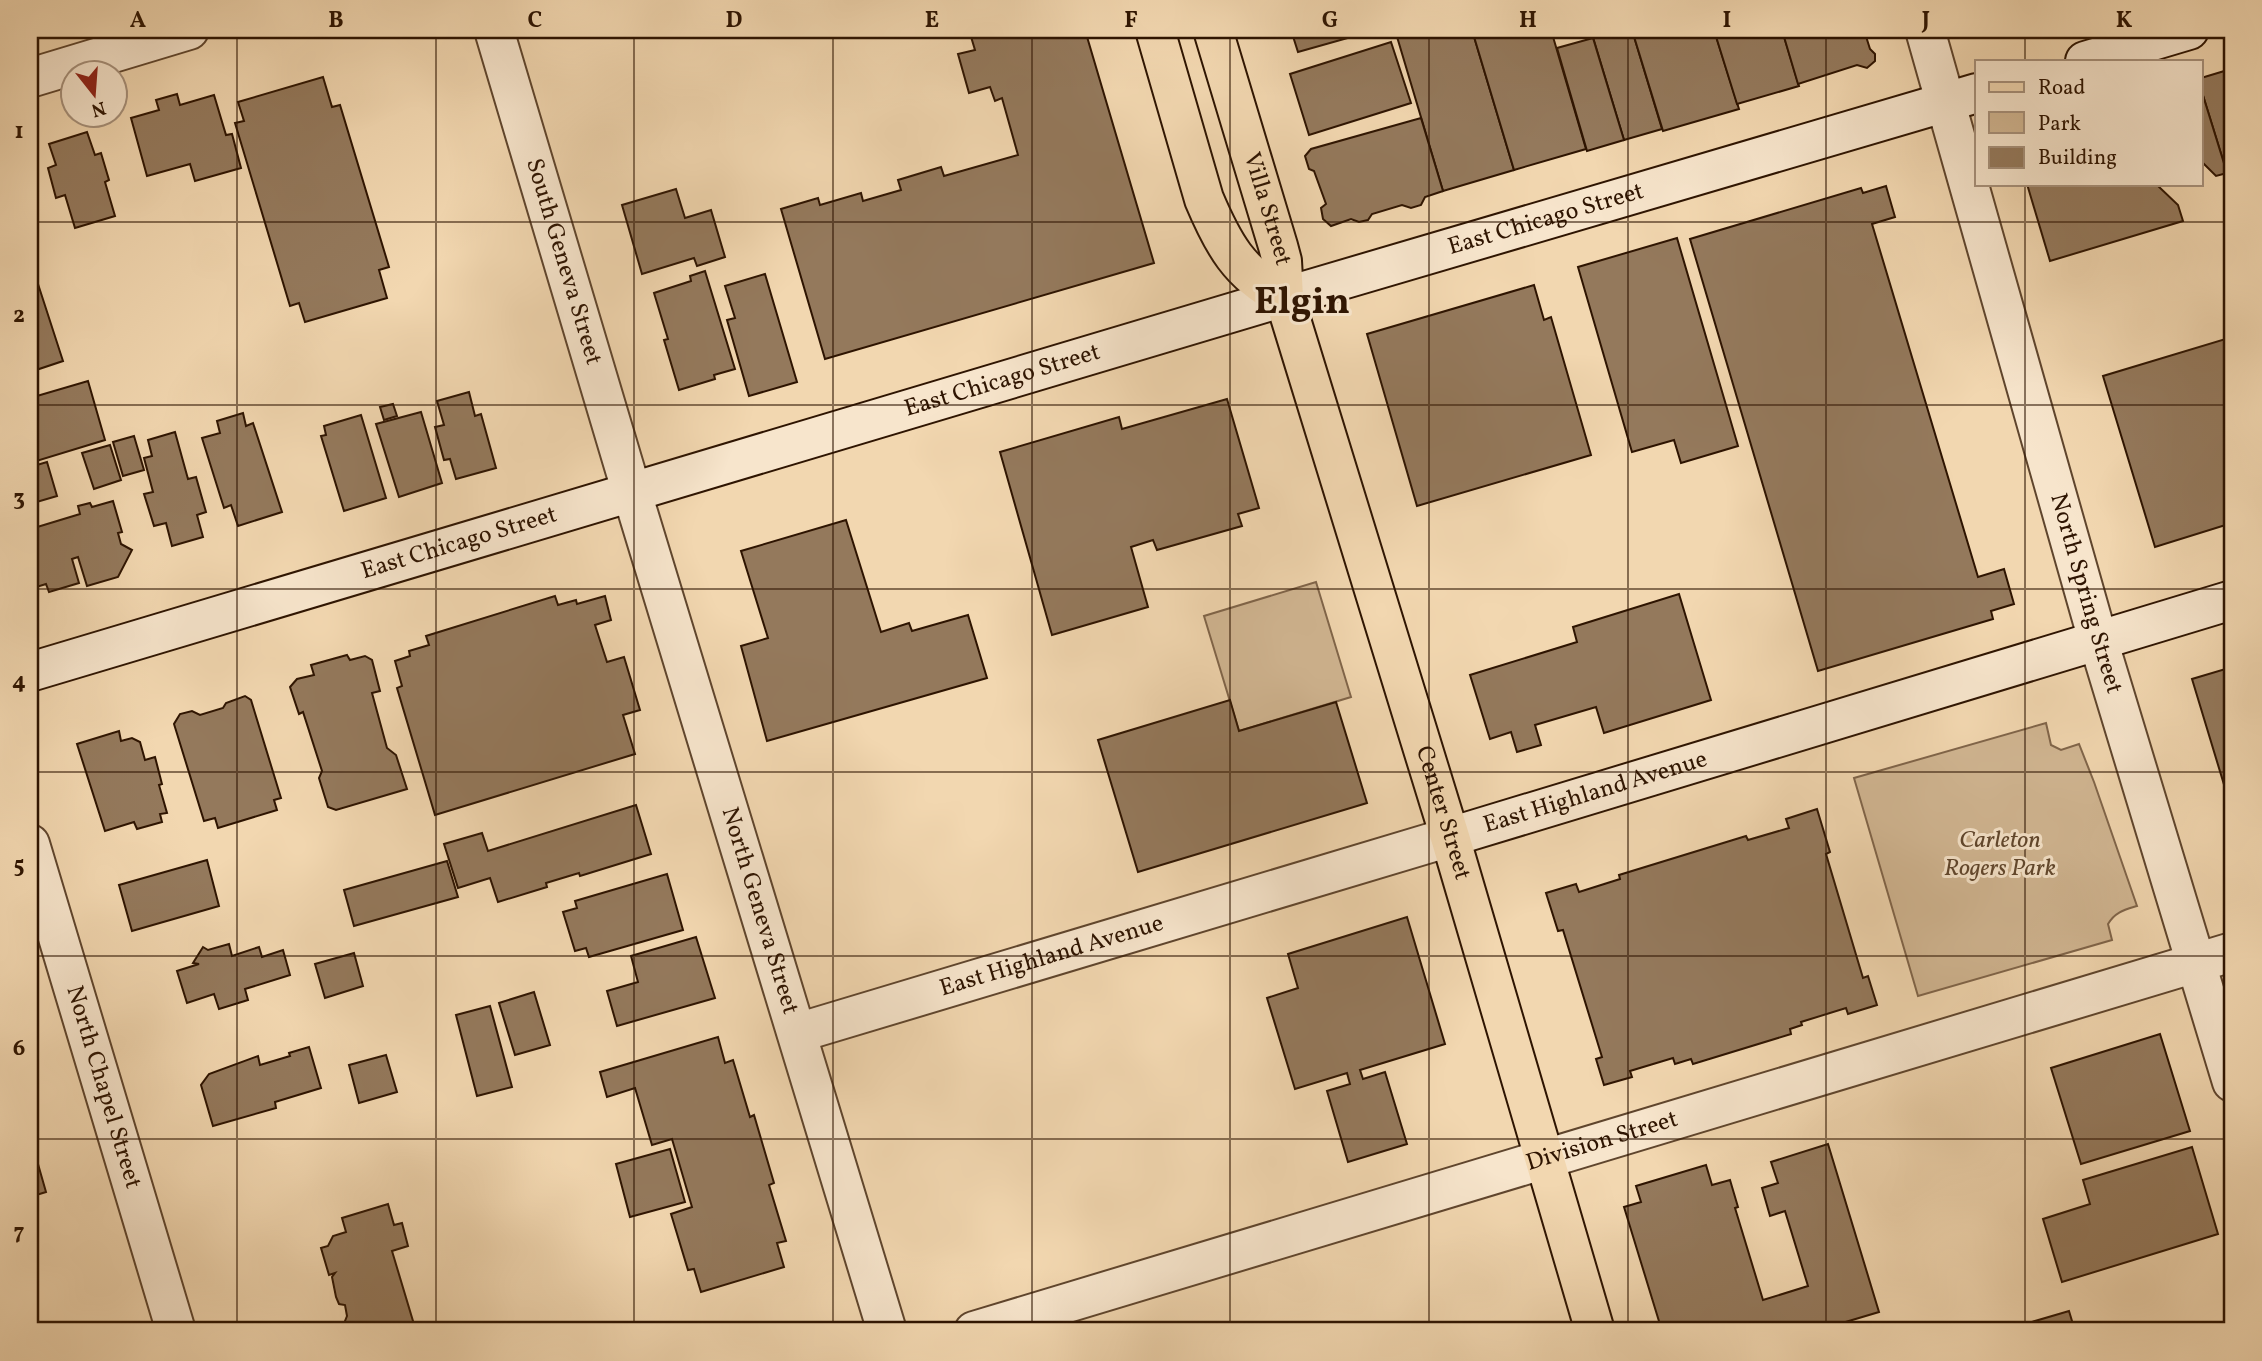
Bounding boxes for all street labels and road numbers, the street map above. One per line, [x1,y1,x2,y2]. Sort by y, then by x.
street label: Villa Street [1234,148,1300,269]
street label: South Geneva Street [516,155,610,369]
street label: East Chicago Street [1444,175,1648,265]
street label: East Chicago Street [900,336,1104,427]
street label: North Spring Street [2040,490,2130,698]
street label: East Chicago Street [357,498,561,589]
street label: Center Street [1406,742,1479,884]
street label: East Highland Avenue [1479,743,1712,843]
street label: North Geneva Street [712,803,807,1019]
street label: East Highland Avenue [936,907,1168,1006]
street label: North Chapel Street [56,982,149,1193]
street label: Division Street [1522,1103,1682,1181]

